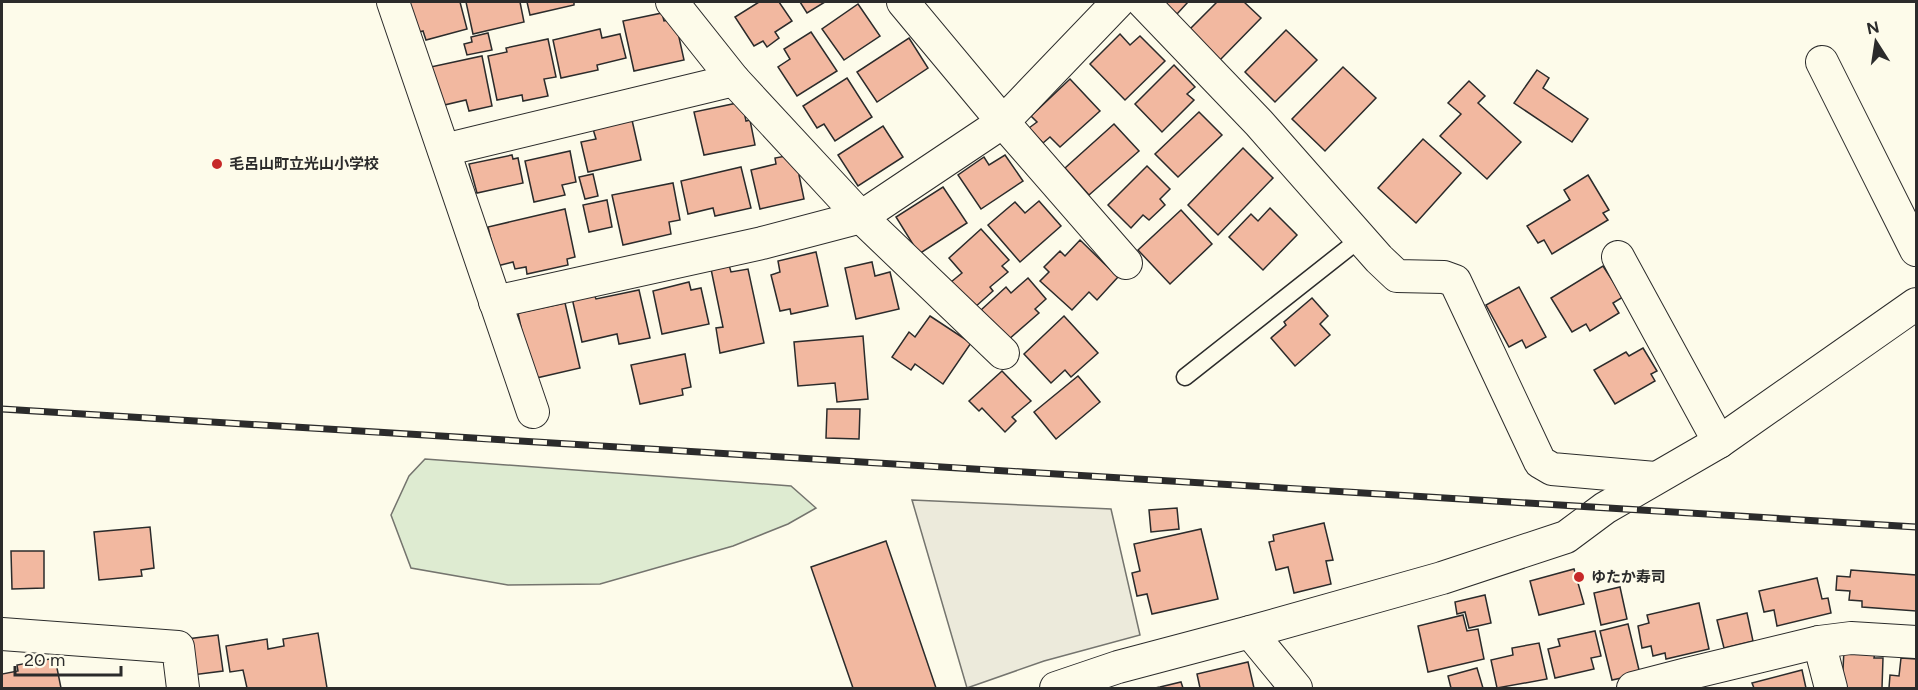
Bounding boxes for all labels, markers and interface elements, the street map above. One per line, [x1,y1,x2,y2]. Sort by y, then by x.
north arrow [1846,12,1906,72]
text: N [1865,17,1881,38]
place label: 毛呂山町立光山小学校 [229,155,379,173]
marker: 毛呂山町立光山小学校 [210,157,224,171]
place label: ゆたか寿司 [1591,568,1666,586]
marker: ゆたか寿司 [1572,570,1586,584]
scale bar [15,639,122,677]
text: 20 m [24,649,65,671]

